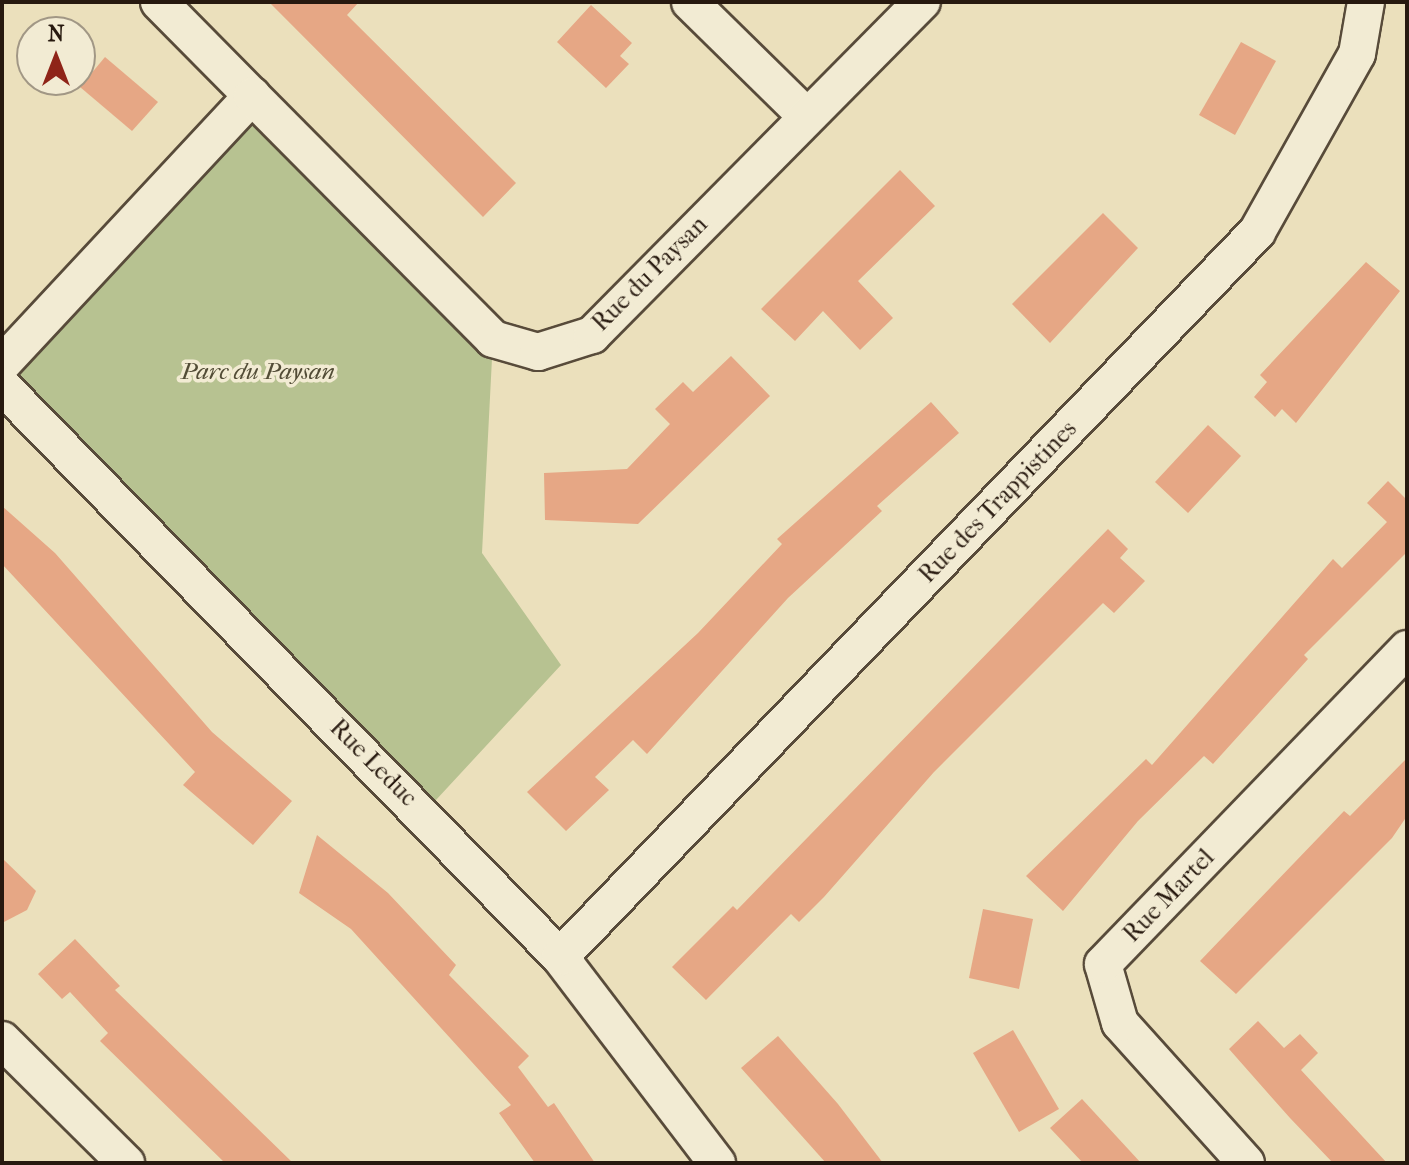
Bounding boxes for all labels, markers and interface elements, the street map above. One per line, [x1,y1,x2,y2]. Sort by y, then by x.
north arrow [16,16,96,96]
text: N [48,21,64,47]
street label: Rue du Paysan [586,210,714,338]
park label: Parc du Paysan [181,358,335,386]
street label: Rue des Trappistines [913,415,1083,589]
street label: Rue Leduc [324,714,422,812]
street label: Rue Martel [1118,844,1220,948]

